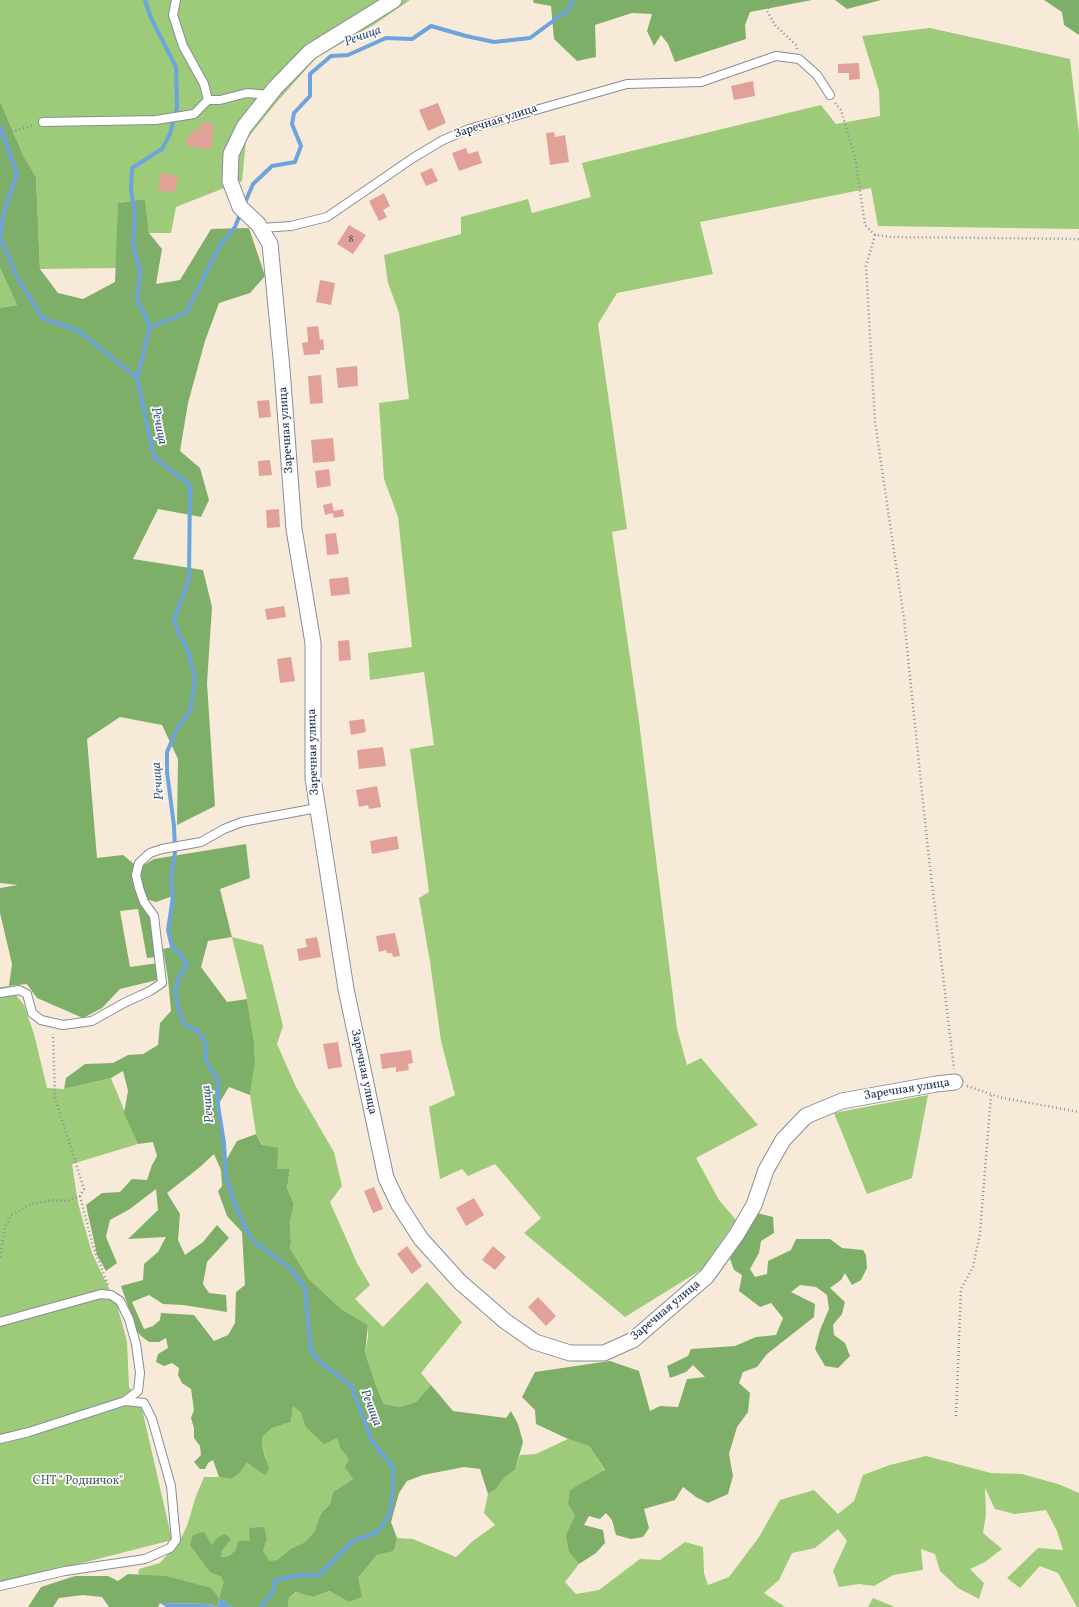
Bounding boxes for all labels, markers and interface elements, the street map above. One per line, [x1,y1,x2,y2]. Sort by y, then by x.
water label: Речица [342,23,384,51]
street label: Заречная улица [452,102,540,142]
house number: 8 [348,234,354,246]
street label: Заречная улица [277,386,297,474]
water label: Речица [146,406,170,446]
street label: Заречная улица [305,708,323,796]
water label: Речица [150,761,168,801]
street label: Заречная улица [347,1028,379,1116]
street label: Заречная улица [863,1076,951,1104]
water label: Речица [199,1084,219,1124]
street label: Заречная улица [628,1278,704,1344]
water label: Речица [356,1387,384,1429]
park label: СНТ " Родничок" [33,1475,123,1489]

